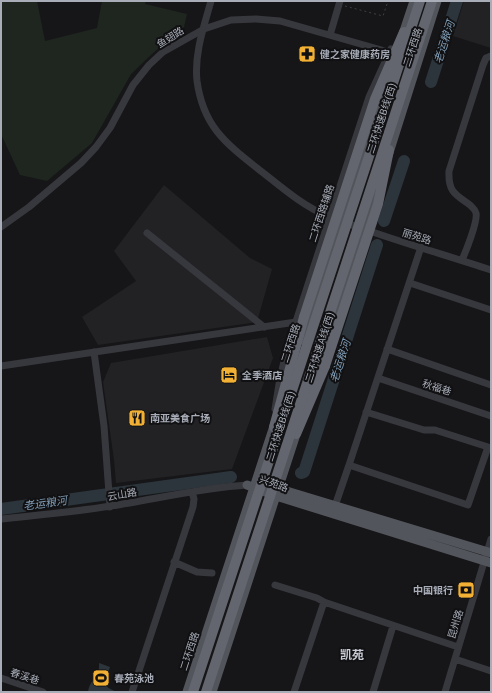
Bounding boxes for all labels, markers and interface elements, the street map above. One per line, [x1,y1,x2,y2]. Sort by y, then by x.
water label: 老运粮河 [431,17,458,65]
street label: 鱼翅路 [155,25,186,50]
street label: 二环西路 [401,26,424,68]
pharmacy icon: 健之家健康药房 [297,44,317,64]
place label: 健之家健康药房 [320,49,390,60]
street label: 二环快速B线(西) [365,82,399,155]
street label: 二环西路辅路 [307,183,336,243]
street label: 丽苑路 [401,227,433,246]
street label: 二环快速A线(西) [303,311,337,384]
street label: 二环西路 [279,322,302,364]
water label: 老运粮河 [327,336,354,384]
hotel icon: 全季酒店 [219,365,239,385]
place label: 全季酒店 [241,370,282,381]
street label: 秋福巷 [421,378,453,397]
street label: 二环快速B线(西) [264,390,298,463]
restaurant icon: 南亚美食广场 [127,408,147,428]
place label: 南亚美食广场 [150,413,210,424]
street label: 兴苑路 [258,473,290,494]
street label: 云山路 [106,486,138,503]
water label: 老运粮河 [22,494,70,513]
bank icon: 中国银行 [456,580,476,600]
place label: 中国银行 [413,585,453,596]
street label: 昆州路 [446,608,465,640]
street label: 二环西路 [178,630,201,672]
district label: 凯苑 [340,648,364,662]
street label: 春溪巷 [9,667,41,686]
sports icon: 春苑泳池 [91,668,111,688]
place label: 春苑泳池 [114,673,154,684]

